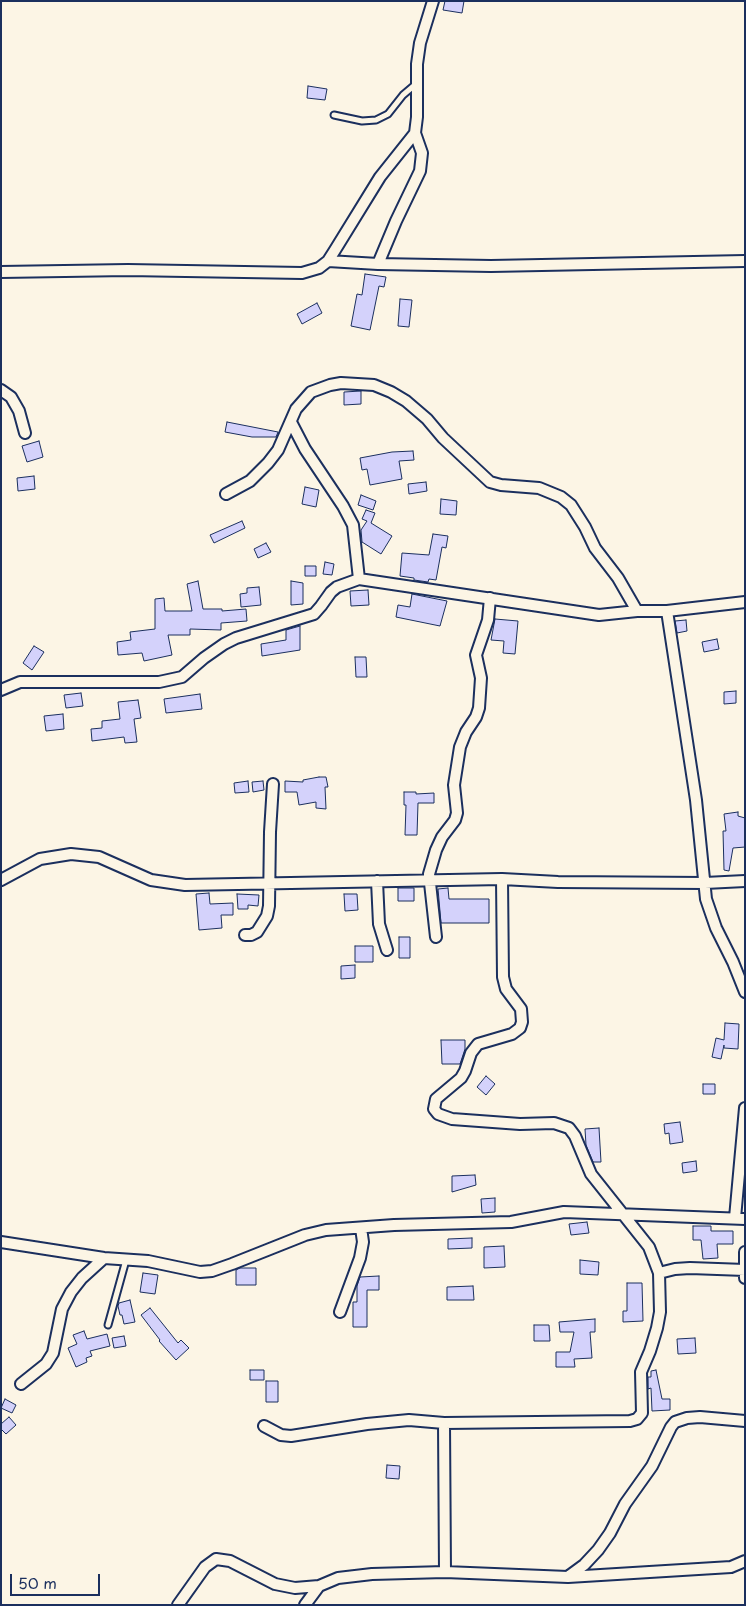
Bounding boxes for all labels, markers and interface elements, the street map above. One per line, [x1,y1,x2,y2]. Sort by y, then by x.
scale bar [12,1564,102,1596]
text: 50 m [18,1571,57,1594]

